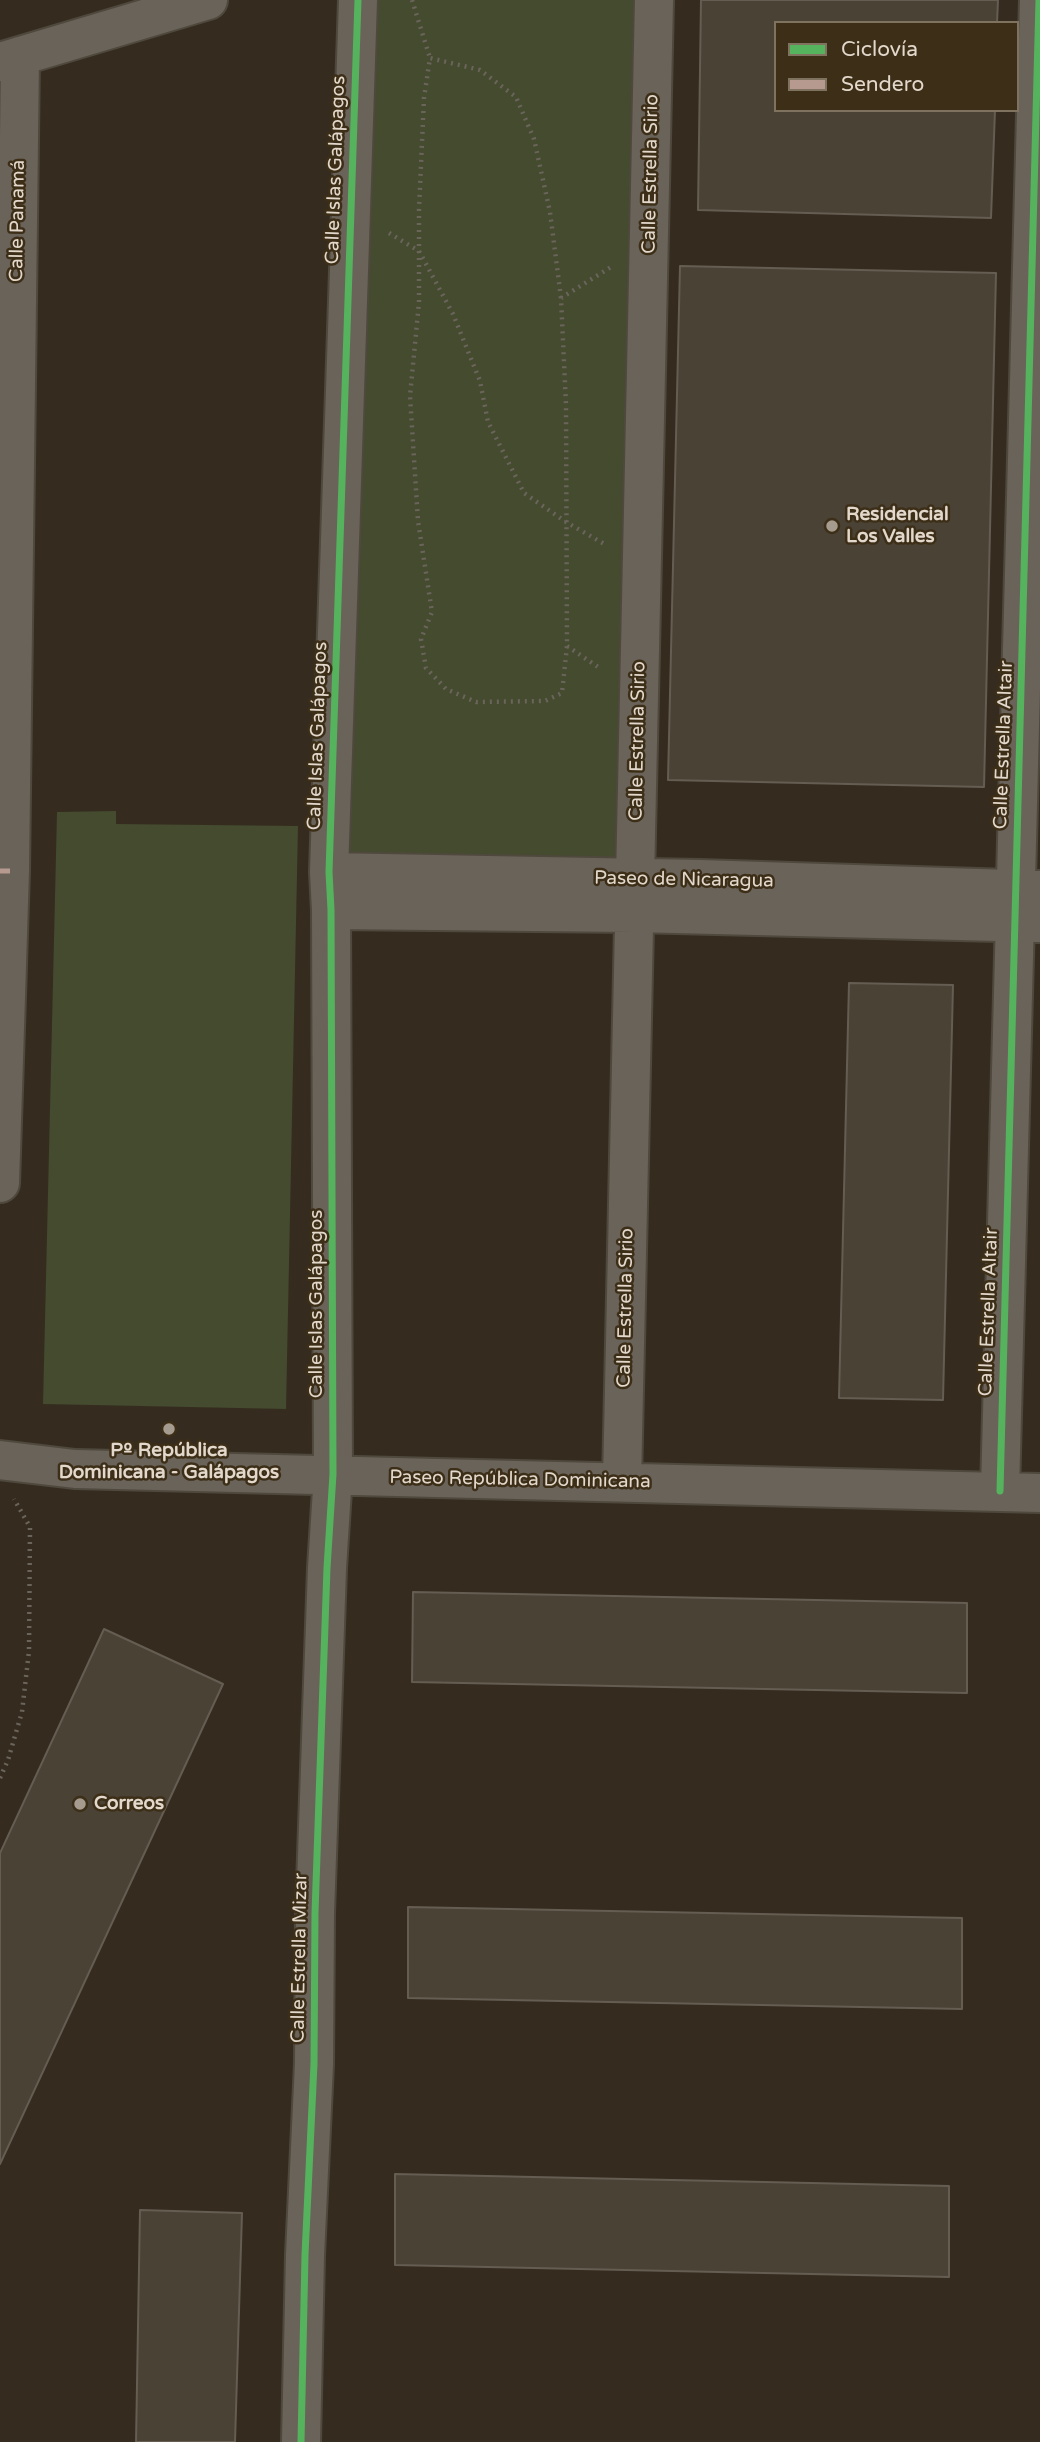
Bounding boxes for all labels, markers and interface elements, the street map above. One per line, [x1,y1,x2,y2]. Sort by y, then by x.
legend [774,21,1019,112]
text: Ciclovía [841,37,918,62]
text: Sendero [841,72,924,97]
street label: Calle Islas Galápagos [321,75,351,265]
street label: Calle Estrella Sirio [638,94,664,254]
street label: Calle Panamá [6,160,30,282]
place label: Residencial Los Valles [846,504,949,548]
marker: Residencial Los Valles [824,518,840,534]
street label: Calle Islas Galápagos [303,641,333,831]
street label: Calle Estrella Altair [990,660,1018,830]
street label: Calle Estrella Sirio [625,661,651,821]
street label: Paseo de Nicaragua [594,867,774,893]
street label: Calle Islas Galápagos [306,1210,328,1398]
street label: Calle Estrella Altair [975,1227,1003,1397]
street label: Calle Estrella Sirio [613,1228,639,1388]
marker: Pº República Dominicana - Galápagos [161,1421,177,1437]
place label: Pº República Dominicana - Galápagos [59,1440,279,1484]
street label: Paseo República Dominicana [389,1466,651,1494]
place label: Correos [94,1793,164,1815]
marker: Correos [72,1796,88,1812]
street label: Calle Estrella Mizar [287,1873,313,2043]

